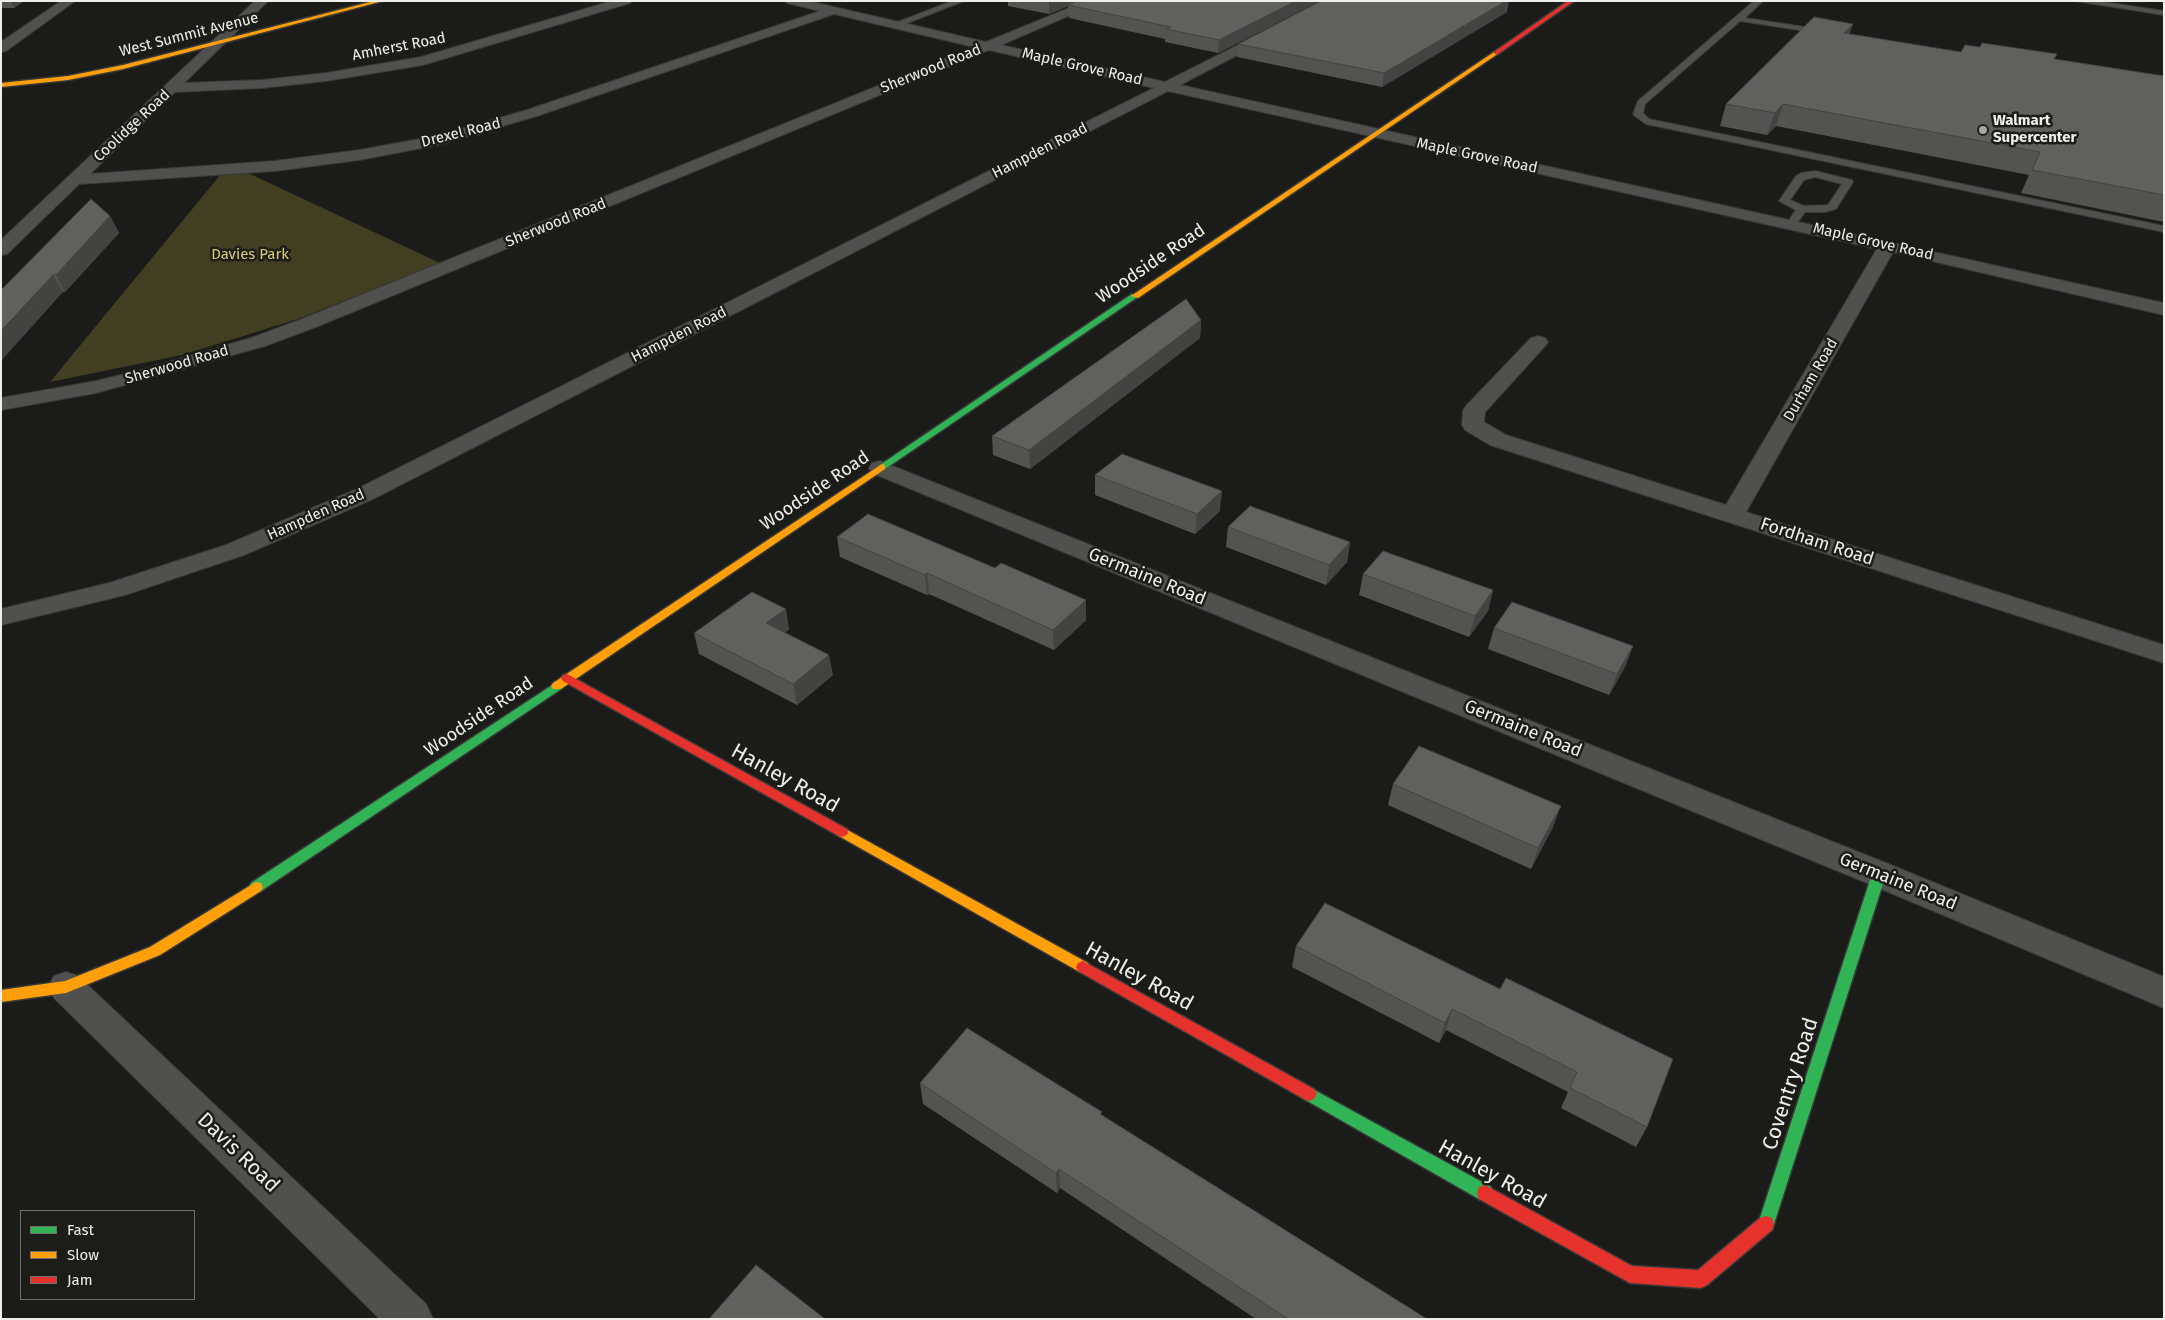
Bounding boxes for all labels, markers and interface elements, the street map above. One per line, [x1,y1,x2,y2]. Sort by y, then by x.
street label: West Summit Avenue [118,9,260,61]
street label: Amherst Road [351,29,447,65]
street label: Sherwood Road [878,41,984,97]
street label: Maple Grove Road [1020,44,1144,90]
street label: Coolidge Road [90,86,174,166]
place label: Walmart Supercenter [1993,112,2077,147]
street label: Drexel Road [419,114,503,152]
street label: Hampden Road [989,119,1091,183]
marker: Walmart Supercenter [1977,124,1989,136]
street label: Maple Grove Road [1415,134,1539,178]
street label: Sherwood Road [503,195,609,251]
street label: Maple Grove Road [1811,219,1935,265]
street label: Woodside Road [1092,220,1210,308]
park label: Davies Park [211,246,289,264]
street label: Hampden Road [628,303,730,367]
street label: Durham Road [1780,335,1842,425]
street label: Sherwood Road [123,342,231,388]
street label: Woodside Road [756,447,874,535]
street label: Hampden Road [265,486,367,544]
street label: Fordham Road [1758,514,1876,570]
street label: Germaine Road [1085,544,1209,610]
street label: Woodside Road [420,673,538,761]
street label: Germaine Road [1461,696,1585,762]
street label: Hanley Road [727,739,843,819]
street label: Germaine Road [1836,849,1960,915]
street label: Hanley Road [1081,937,1197,1017]
street label: Coventry Road [1758,1015,1824,1153]
street label: Davis Road [192,1108,284,1198]
street label: Hanley Road [1434,1135,1550,1215]
legend [20,1210,195,1300]
text: Fast [67,1221,94,1239]
text: Slow [67,1246,99,1264]
text: Jam [67,1271,93,1289]

